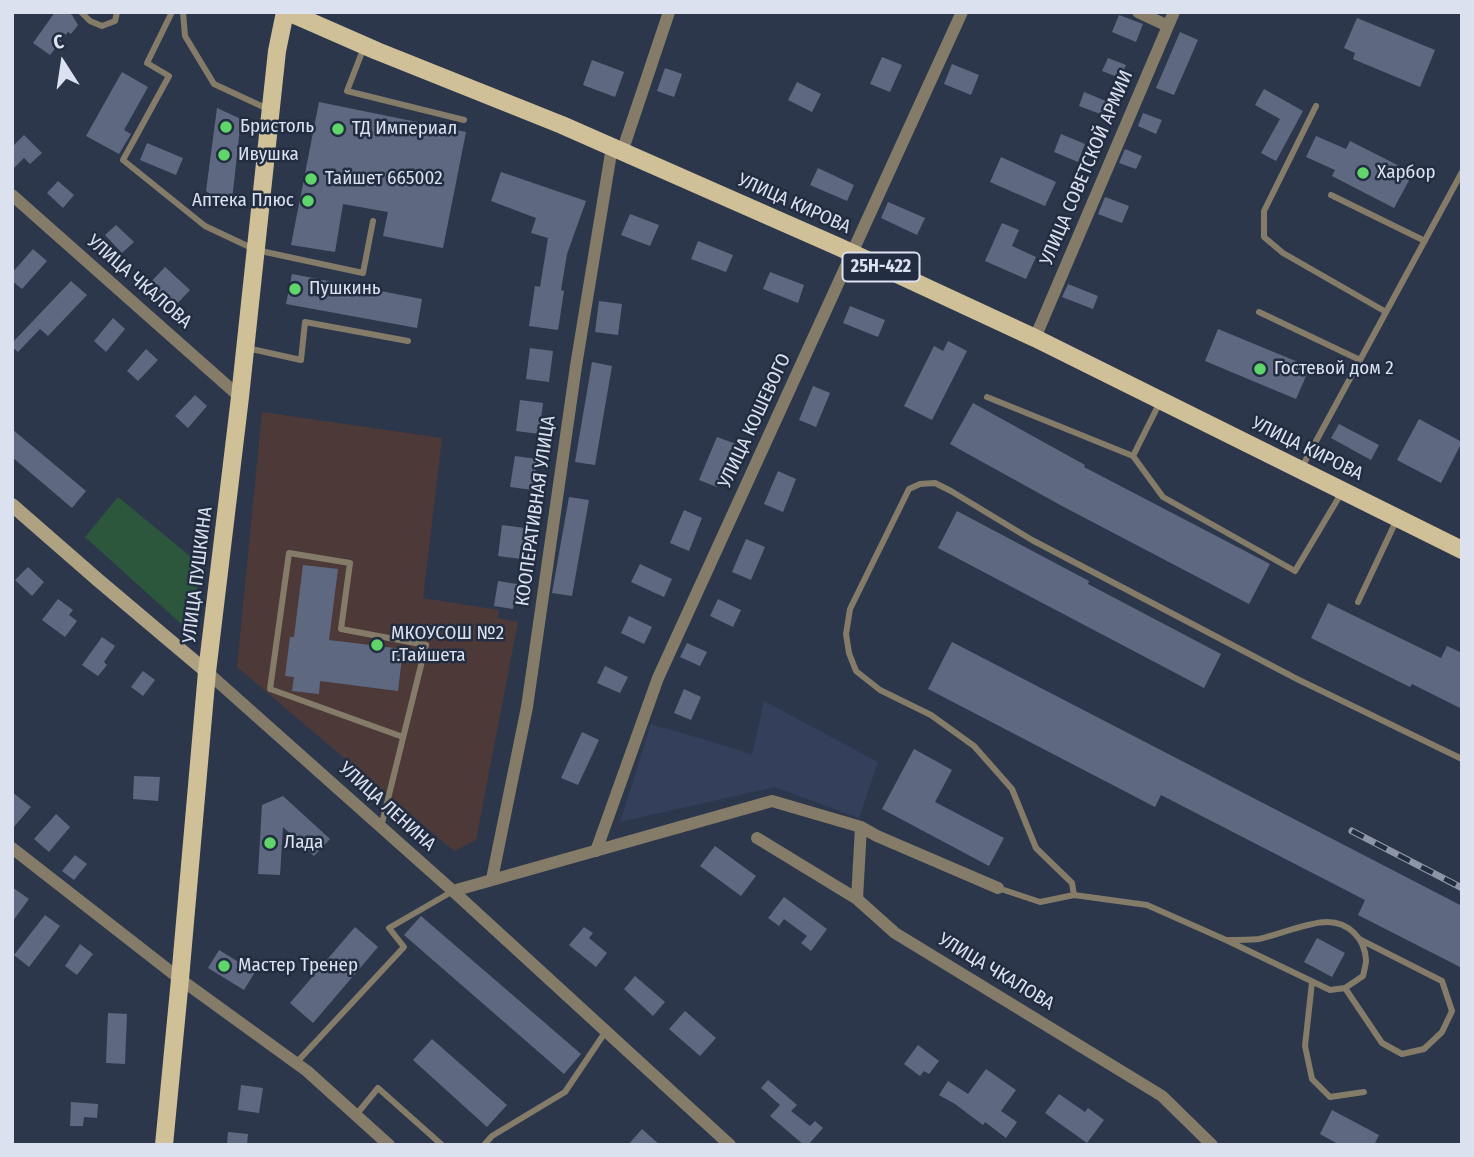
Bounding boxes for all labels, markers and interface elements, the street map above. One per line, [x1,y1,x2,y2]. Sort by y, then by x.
north arrow [28,28,98,98]
text: С [51,30,66,54]
street label: УЛИЦА СОВЕТСКОЙ АРМИИ [1036,67,1138,269]
place label: Бристоль [240,116,314,138]
place label: ТД Империал [352,118,457,140]
marker: Бристоль [218,119,234,135]
marker: ТД Империал [330,121,346,137]
place label: Ивушка [238,144,299,166]
marker: Ивушка [216,147,232,163]
place label: Харбор [1377,162,1436,184]
marker: Харбор [1355,165,1371,181]
place label: Тайшет 665002 [325,168,443,190]
street label: УЛИЦА КИРОВА [734,169,854,239]
marker: Тайшет 665002 [303,171,319,187]
place label: Аптека Плюс [192,190,294,212]
marker: Аптека Плюс [300,193,316,209]
street label: УЛИЦА ЧКАЛОВА [82,230,196,334]
road number: 25Н-422 [842,253,920,282]
place label: Пушкинь [309,278,381,300]
marker: Пушкинь [287,281,303,297]
street label: УЛИЦА КОШЕВОГО [714,350,796,492]
place label: Гостевой дом 2 [1274,358,1394,380]
marker: Гостевой дом 2 [1252,361,1268,377]
street label: УЛИЦА КИРОВА [1247,412,1367,486]
street label: КООПЕРАТИВНАЯ УЛИЦА [511,414,561,608]
street label: УЛИЦА ПУШКИНА [178,506,218,644]
place label: МКОУСОШ №2 г.Тайшета [391,623,504,667]
marker: МКОУСОШ №2 г.Тайшета [369,637,385,653]
street label: УЛИЦА ЛЕНИНА [334,758,440,856]
place label: Лада [284,832,323,854]
marker: Лада [262,835,278,851]
street label: УЛИЦА ЧКАЛОВА [934,928,1058,1016]
place label: Мастер Тренер [238,955,358,977]
marker: Мастер Тренер [216,958,232,974]

